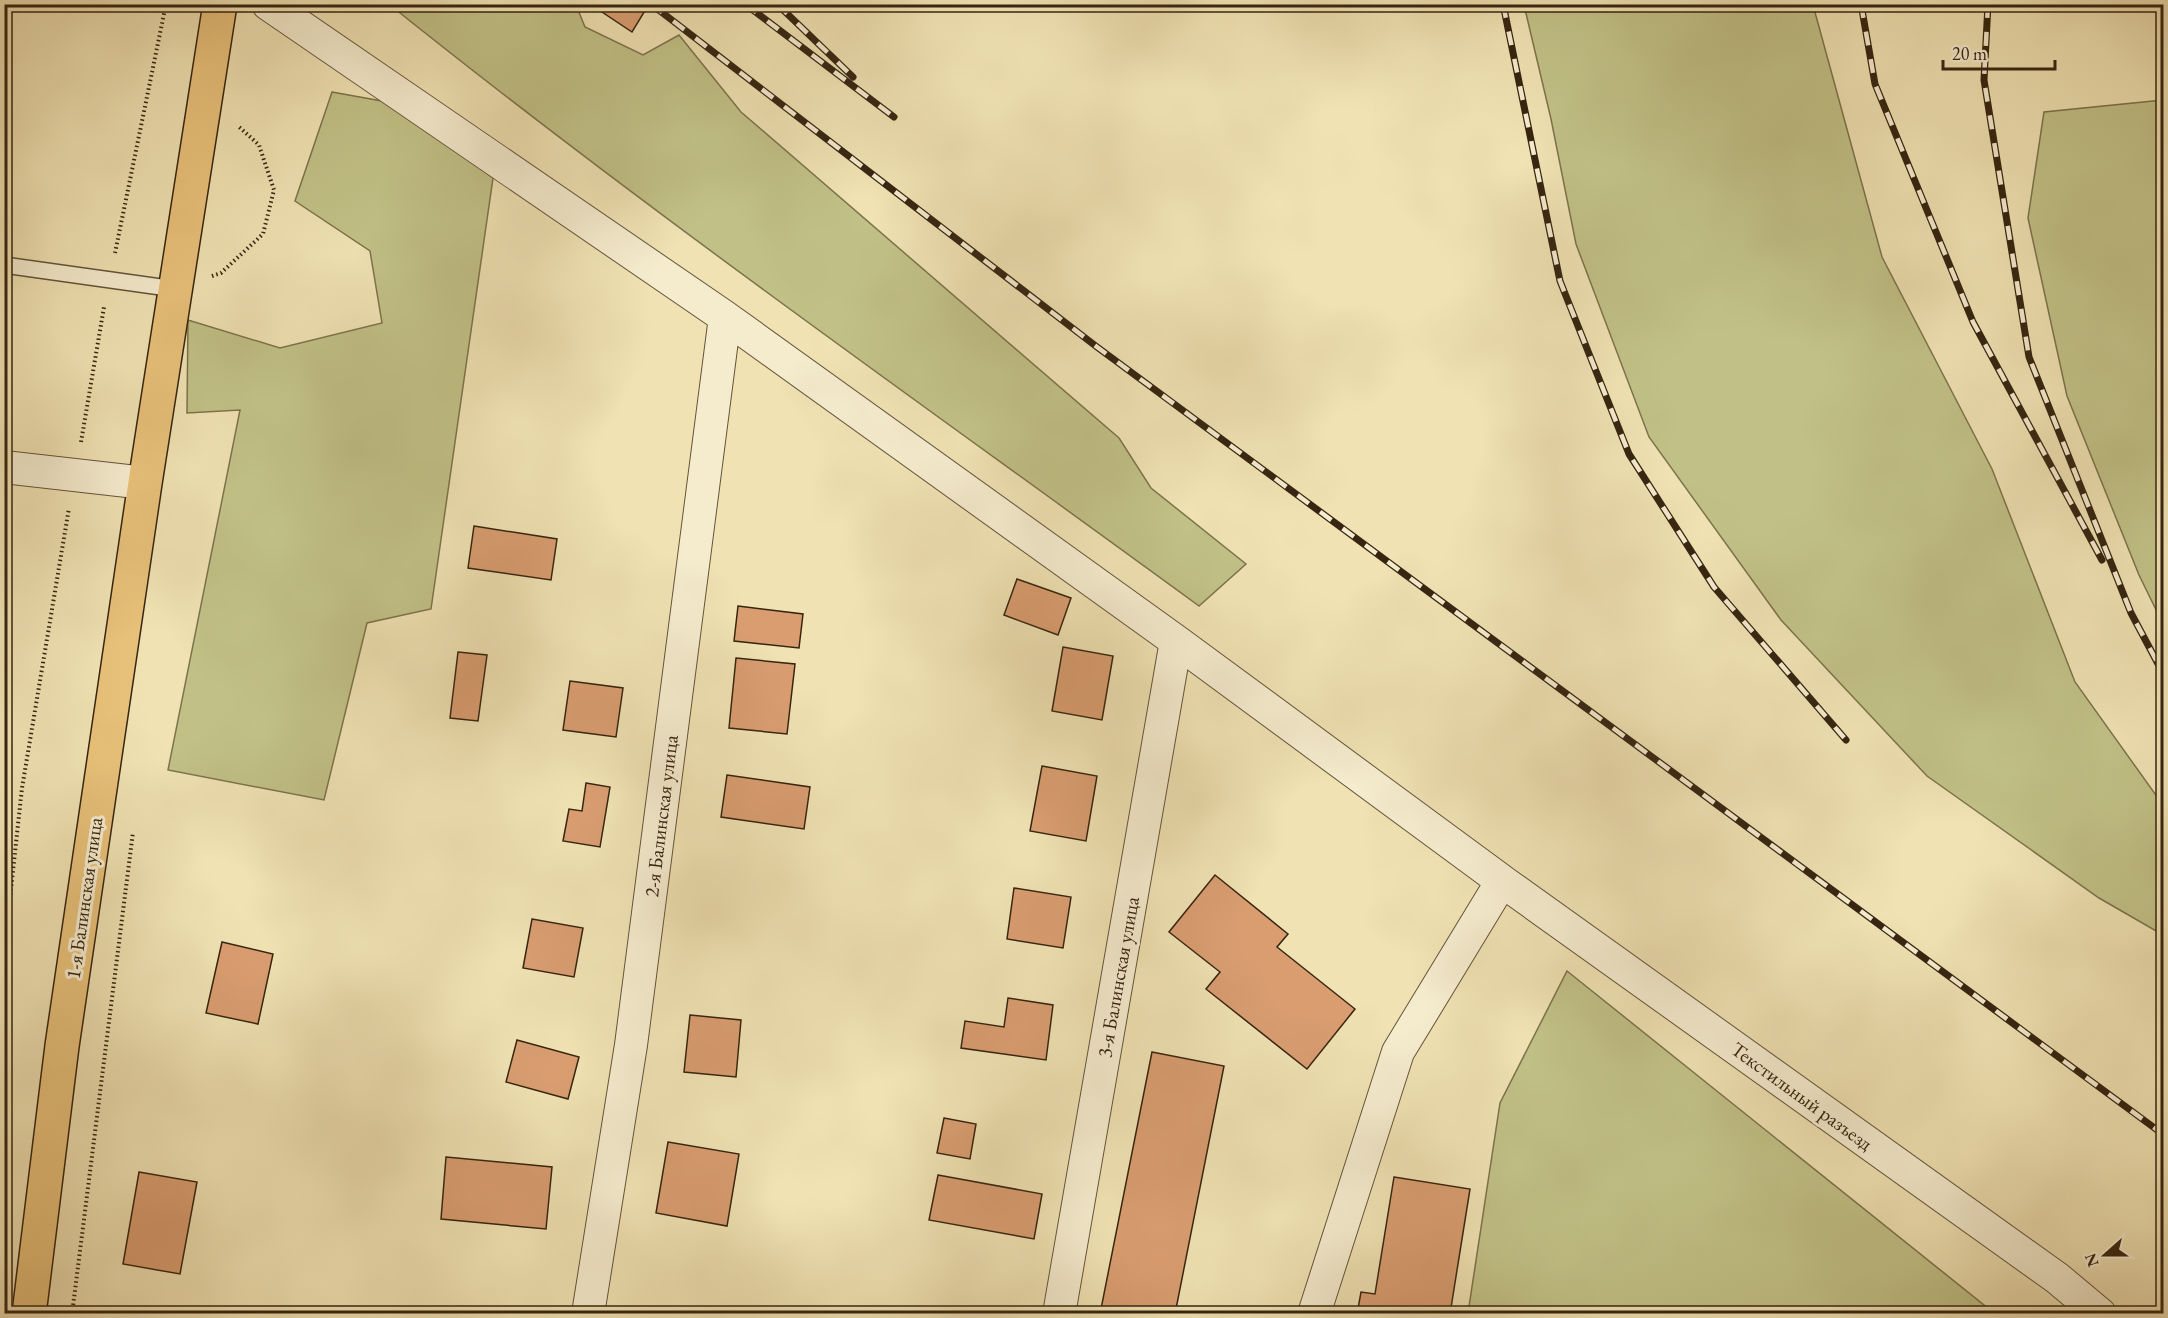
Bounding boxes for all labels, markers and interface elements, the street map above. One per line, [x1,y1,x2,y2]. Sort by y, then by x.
scale bar [1943,33,2056,71]
text: 20 m [1952,42,1987,65]
street label: 2-я Балинская улица [638,733,684,899]
street label: 1-я Балинская улица [60,815,108,981]
street label: 3-я Балинская улица [1091,894,1145,1060]
street label: Текстильный разъезд [1726,1036,1878,1156]
north arrow [2075,1225,2135,1285]
text: N [2079,1250,2104,1270]

